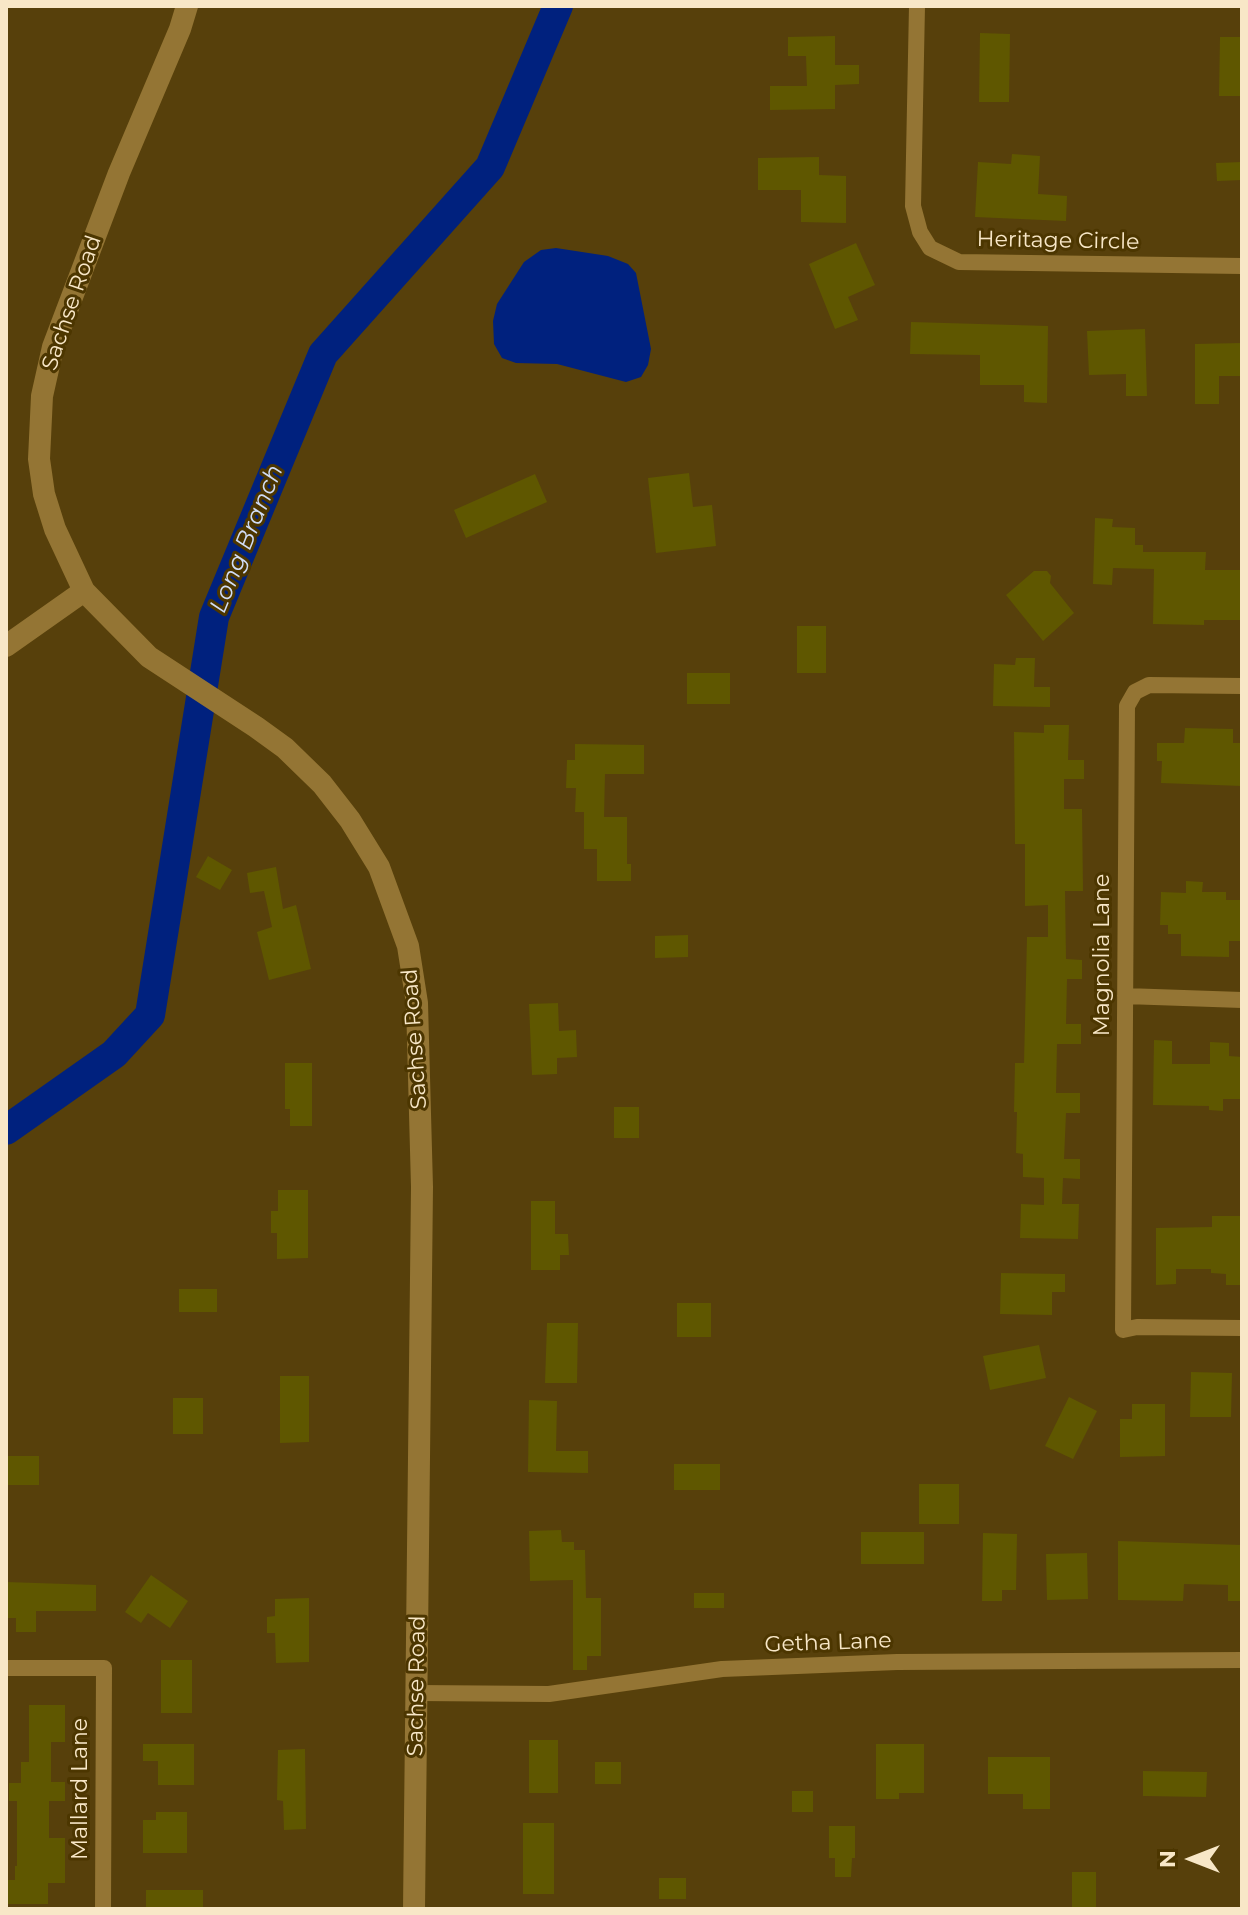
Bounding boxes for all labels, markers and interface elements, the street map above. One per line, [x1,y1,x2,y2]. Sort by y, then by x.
street label: Heritage Circle [976,226,1140,256]
street label: Sachse Road [37,232,107,374]
water label: Long Branch [204,461,290,617]
street label: Magnolia Lane [1090,874,1116,1036]
street label: Sachse Road [397,968,433,1110]
street label: Sachse Road [403,1615,431,1757]
street label: Getha Lane [764,1628,892,1658]
street label: Mallard Lane [68,1718,94,1860]
north arrow [1152,1819,1232,1899]
text: N [1154,1850,1181,1868]

